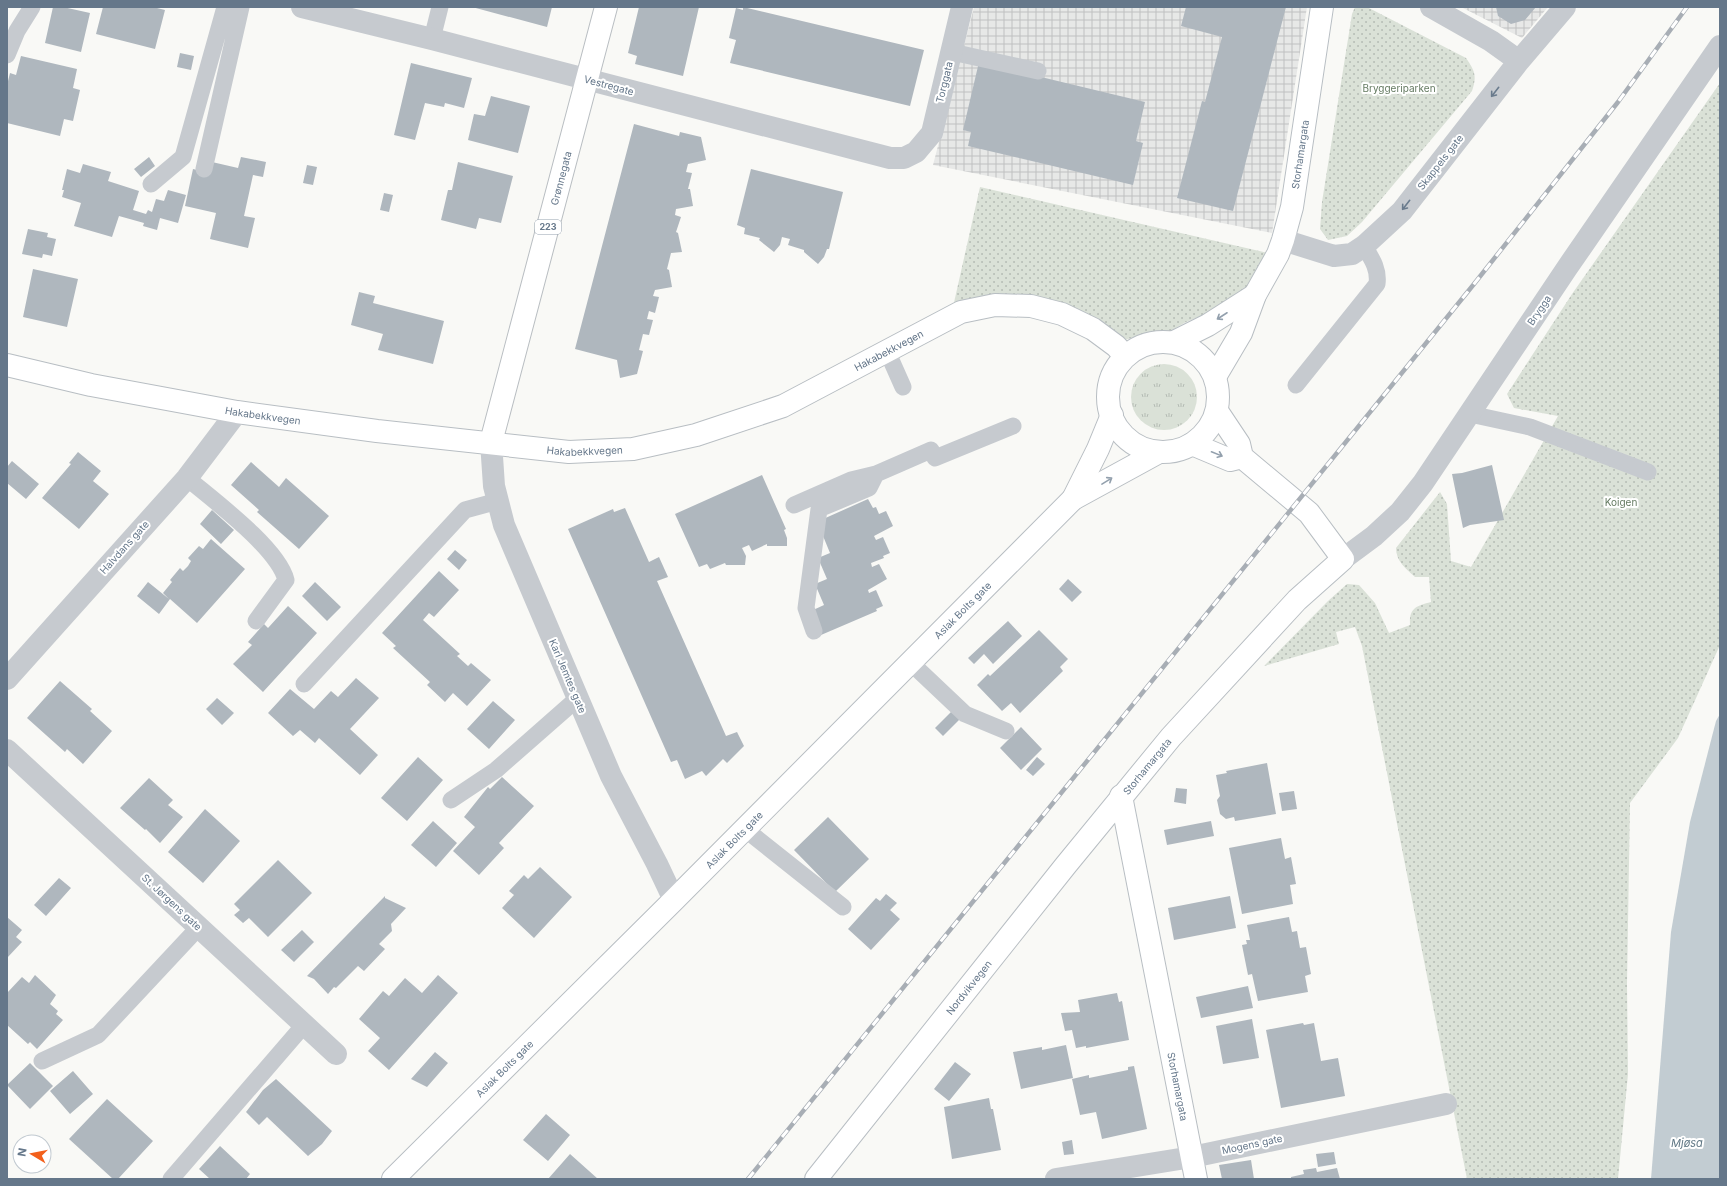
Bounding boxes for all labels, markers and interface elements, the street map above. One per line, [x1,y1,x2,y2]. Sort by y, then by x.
street label: Torggata [933,60,955,104]
street label: Vestregate [583,73,635,97]
park label: Bryggeriparken [1362,82,1436,94]
one-way arrow [1491,86,1499,97]
street label: Storhamargata [1289,119,1311,190]
street label: Skappels gate [1415,132,1465,192]
street label: Grønnegata [548,150,574,206]
one-way arrow [1402,200,1410,211]
road number: 223 [535,220,561,234]
street label: Brygga [1525,293,1553,327]
one-way arrow [1217,312,1228,320]
street label: Hakabekkvegen [852,327,925,373]
street label: Hakabekkvegen [224,404,302,427]
street label: Hakabekkvegen [546,443,623,458]
one-way arrow [1210,451,1222,459]
one-way arrow [1101,477,1112,485]
park label: Koigen [1605,496,1637,508]
street label: Halvdans gate [97,518,151,576]
street label: Aslak Bolts gate [932,579,994,641]
street label: Karl Jemtes gate [547,637,589,715]
street label: Storhamargata [1120,736,1174,797]
street label: Aslak Bolts gate [703,809,765,871]
street label: St. Jørgens gate [140,871,205,933]
street label: Nordvikvegen [943,958,994,1017]
street label: Aslak Bolts gate [473,1037,536,1099]
street label: Storhamargata [1165,1051,1190,1122]
street label: Mogens gate [1221,1132,1284,1156]
north arrow [12,1134,52,1174]
water label: Mjøsa [1671,1136,1703,1150]
text: N [15,1147,30,1158]

